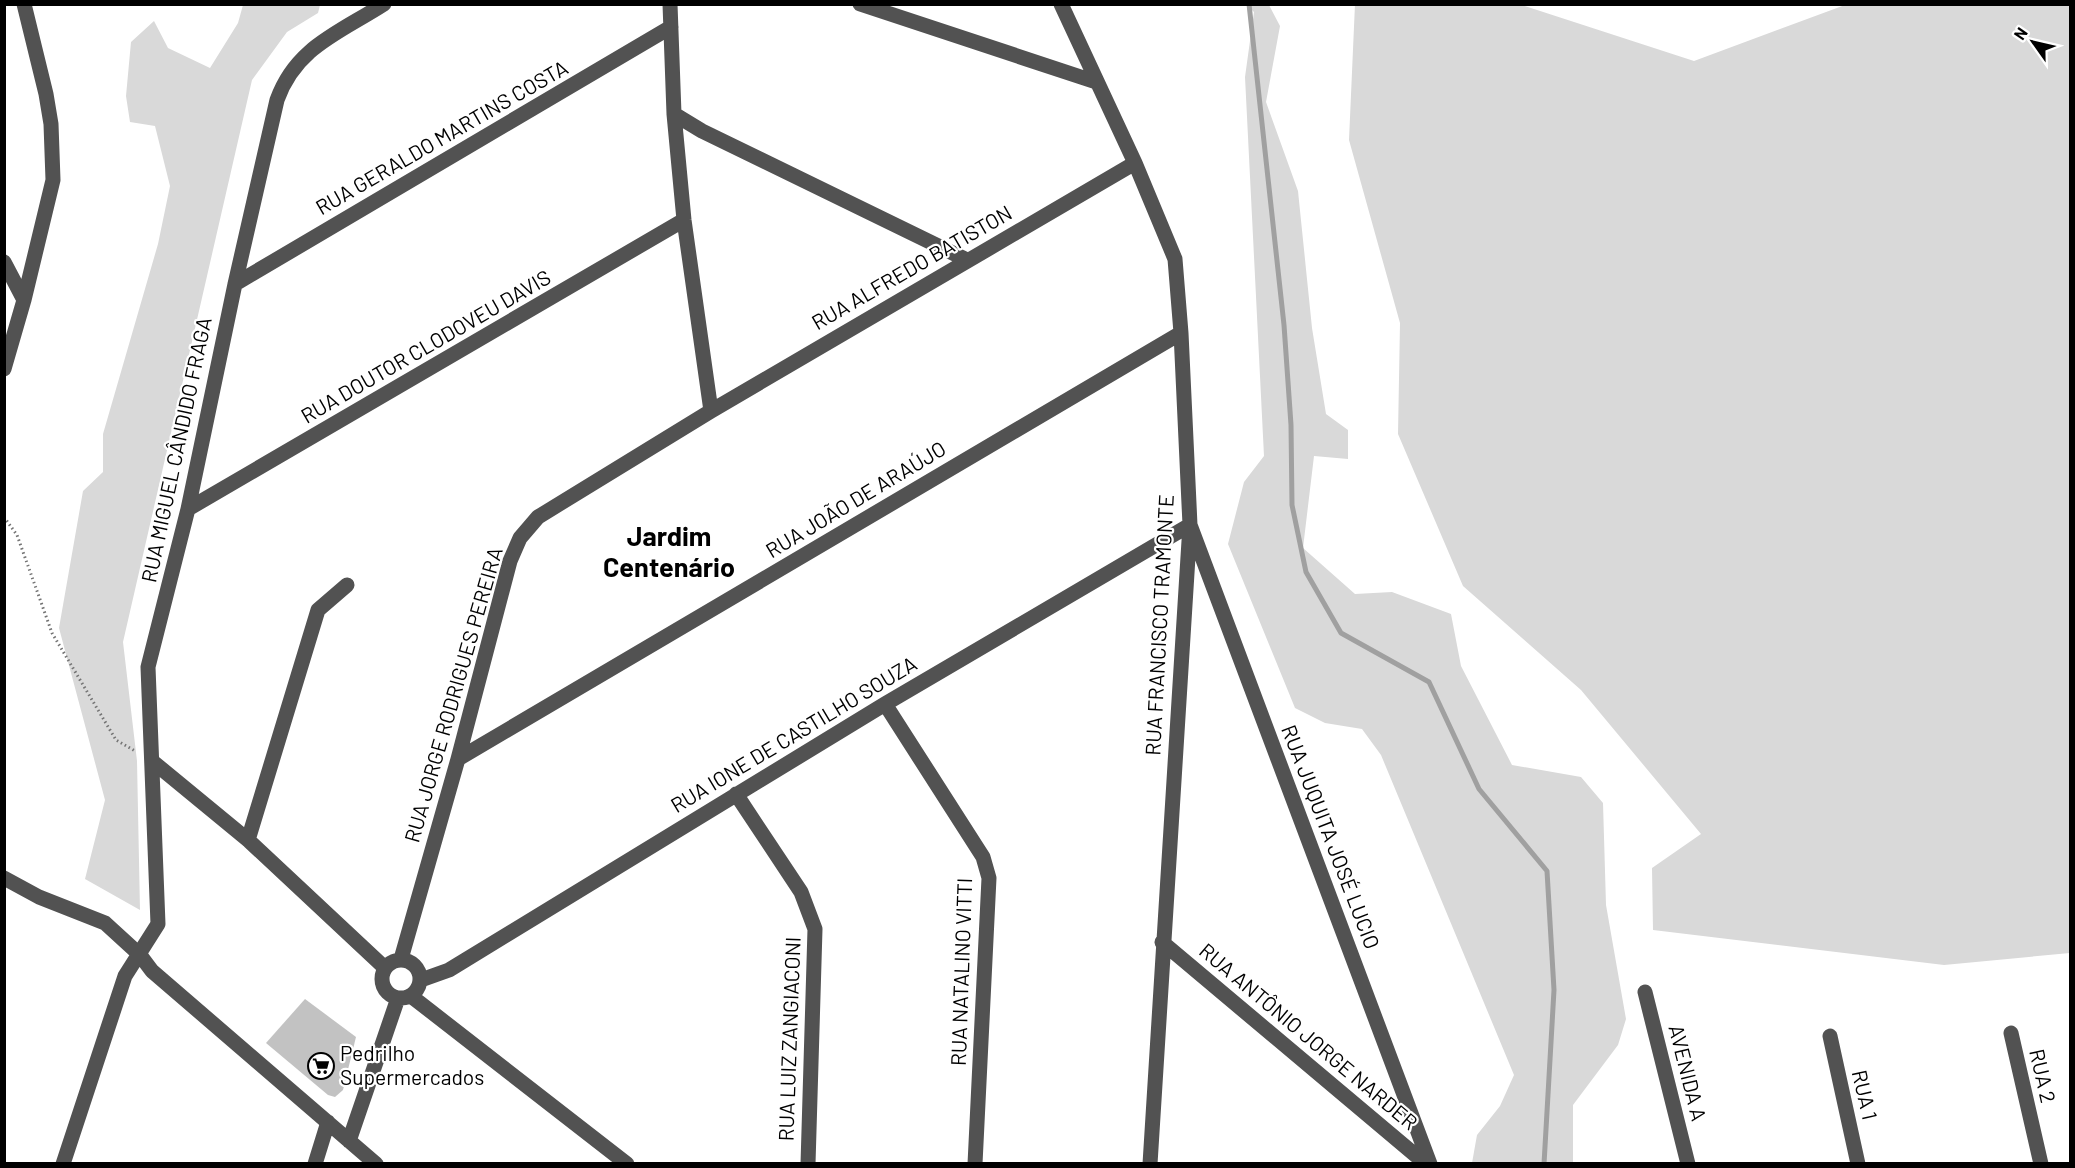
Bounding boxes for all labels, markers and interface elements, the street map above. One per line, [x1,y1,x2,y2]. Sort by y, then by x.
north arrow [2003,12,2063,72]
text: N [2009,24,2031,43]
street label: RUA GERALDO MARTINS COSTA [311,54,572,219]
street label: RUA ALFREDO BATISTON [807,199,1016,334]
street label: RUA DOUTOR CLODOVEU DAVIS [296,264,555,428]
street label: RUA MIGUEL CÂNDIDO FRAGA [135,314,216,585]
street label: RUA JOÃO DE ARAÚJO [761,435,950,562]
street label: RUA FRANCISCO TRAMONTE [1139,494,1178,756]
district label: Jardim Centenário [603,519,735,582]
street label: RUA JORGE RODRIGUES PEREIRA [398,544,507,845]
street label: RUA IONE DE CASTILHO SOUZA [666,650,921,817]
street label: RUA JUQUITA JOSÉ LUCIO [1277,721,1386,952]
street label: RUA NATALINO VITTI [945,877,976,1066]
street label: RUA LUIZ ZANGIACONI [772,936,805,1142]
street label: RUA ANTÔNIO JORGE NARDER [1195,937,1423,1134]
street label: AVENIDA A [1664,1022,1713,1124]
place label: Pedrilho Supermercados [340,1040,484,1089]
street label: RUA 2 [2025,1046,2062,1105]
supermarket icon: Pedrilho Supermercados [306,1051,336,1081]
street label: RUA 1 [1848,1067,1883,1122]

